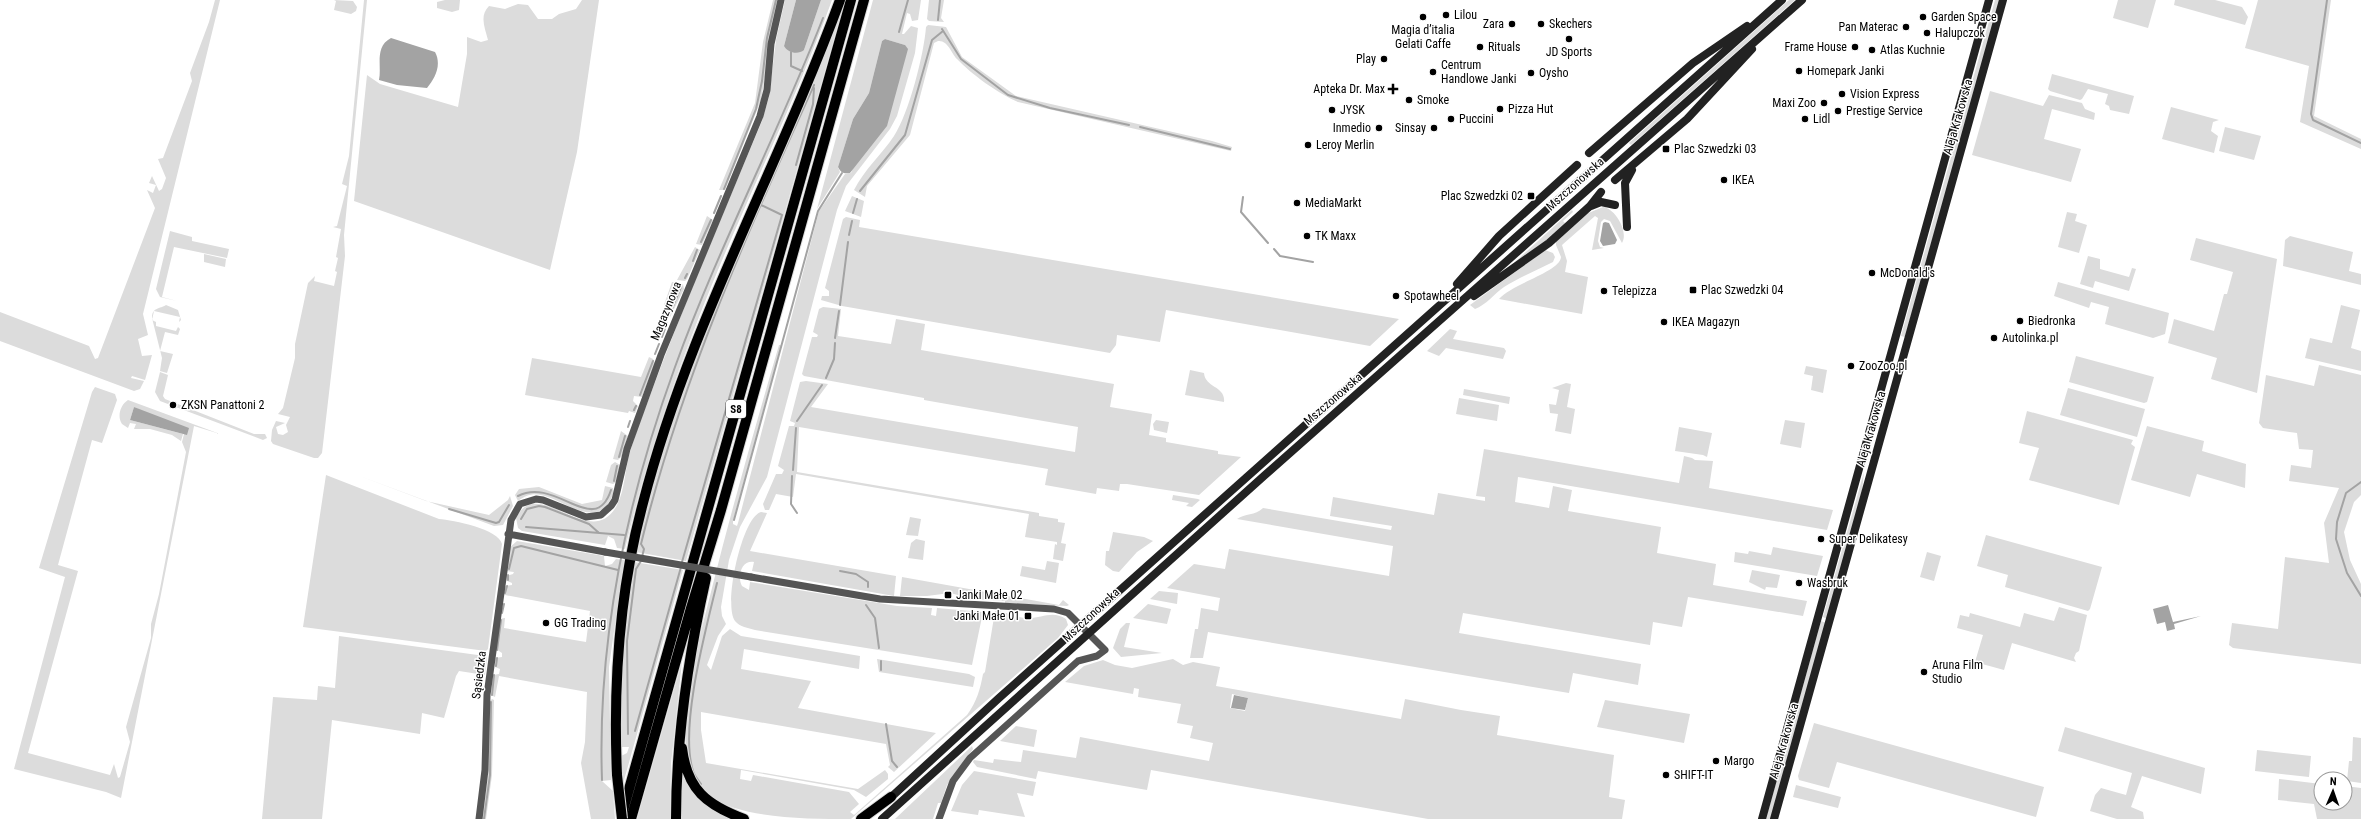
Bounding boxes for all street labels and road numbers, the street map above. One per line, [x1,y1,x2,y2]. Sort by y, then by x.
street label: Aleja Krakowska [1941,77,1976,156]
street label: Mszczonowska [1543,154,1607,214]
street label: Magazynowa [648,279,684,342]
street label: Mszczonowska [1301,370,1365,428]
street label: Aleja Krakowska [1854,389,1889,468]
road number: S8 [726,400,746,418]
street label: Mszczonowska [1060,585,1123,645]
street label: Sąsiedzka [469,650,489,700]
street label: Aleja Krakowska [1767,701,1802,780]

